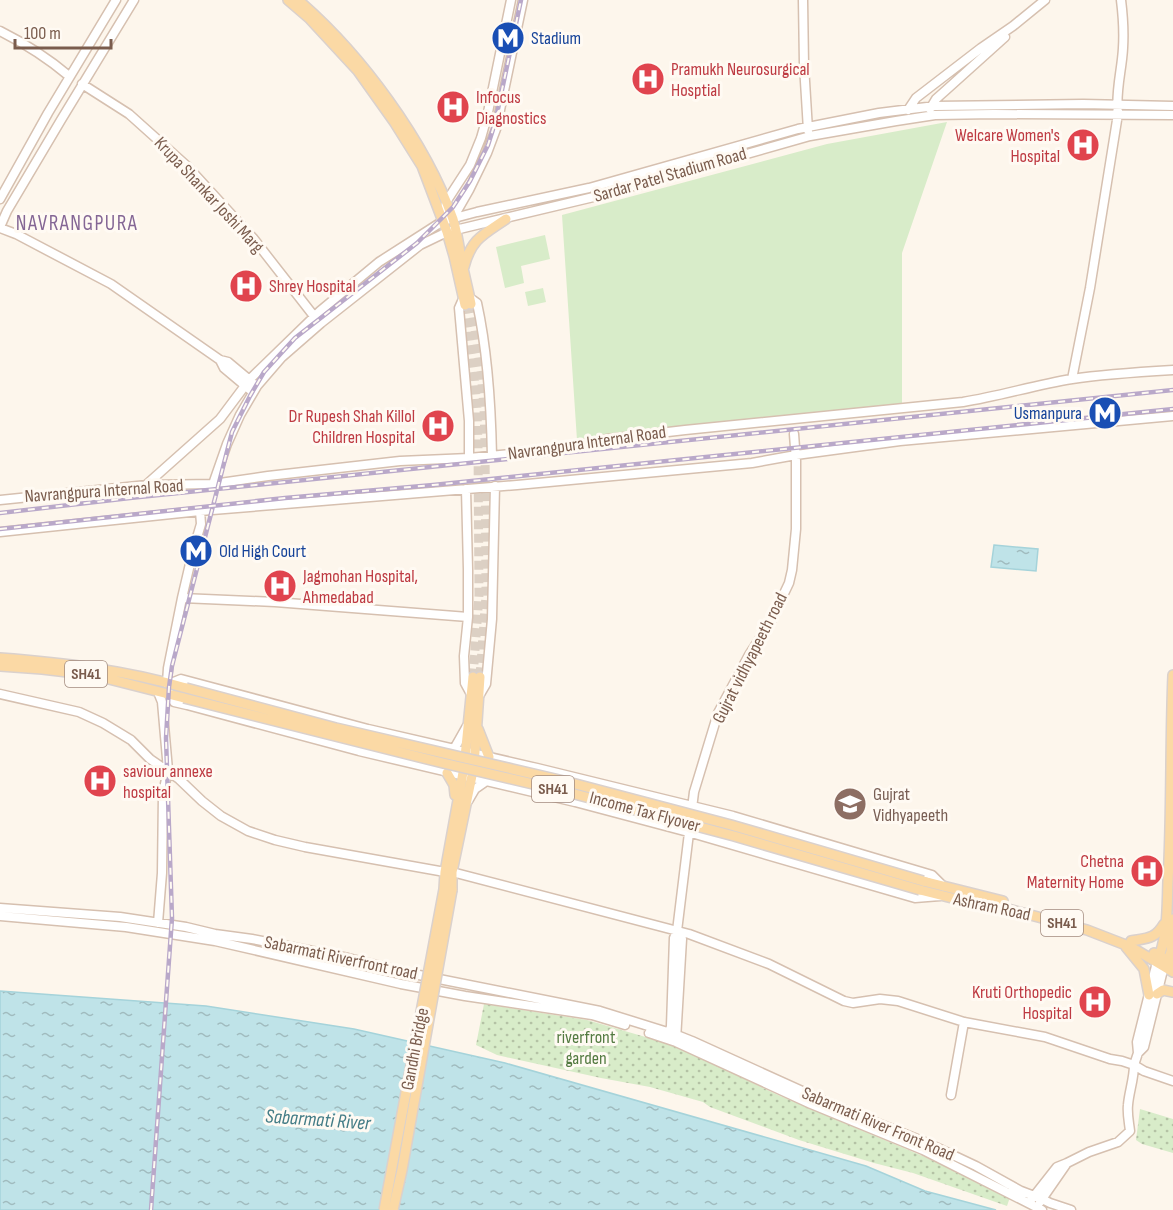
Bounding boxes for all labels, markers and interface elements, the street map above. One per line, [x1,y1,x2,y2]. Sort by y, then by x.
scale bar [15,12,111,50]
metro station icon: Stadium [490,20,526,56]
text: 100 m [24,23,61,44]
place label: Stadium [531,28,581,49]
place label: Pramukh Neurosurgical Hosptial [671,59,810,101]
hospital icon: Pramukh Neurosurgical Hosptial [630,61,666,97]
place label: Infocus Diagnostics [476,87,546,129]
hospital icon: Infocus Diagnostics [435,89,471,125]
place label: Welcare Women's Hospital [955,125,1060,167]
hospital icon: Welcare Women's Hospital [1065,127,1101,163]
street label: Krupa Shankar Joshi Marg [150,133,268,257]
street label: Sardar Patel Stadium Road [591,143,749,207]
district label: NAVRANGPURA [16,211,138,236]
hospital icon: Shrey Hospital [228,268,264,304]
place label: Shrey Hospital [269,276,356,297]
metro station icon: Usmanpura [1087,395,1123,431]
place label: Usmanpura [1014,403,1082,424]
place label: Dr Rupesh Shah Killol Children Hospital [289,406,415,448]
hospital icon: Dr Rupesh Shah Killol Children Hospital [420,408,456,444]
street label: Navrangpura Internal Road [507,422,667,464]
street label: Navrangpura Internal Road [24,475,184,507]
metro station icon: Old High Court [178,533,214,569]
place label: Old High Court [219,541,307,562]
place label: Jagmohan Hospital, Ahmedabad [302,566,418,608]
hospital icon: Jagmohan Hospital, Ahmedabad [262,568,298,604]
street label: Gujrat vidhyapeeth road [708,589,792,727]
road number: SH41 [65,661,107,687]
place label: saviour annexe hospital [123,761,213,803]
hospital icon: saviour annexe hospital [82,763,118,799]
road number: SH41 [532,776,574,802]
place label: Gujrat Vidhyapeeth [873,784,948,826]
school or university icon: Gujrat Vidhyapeeth [832,786,868,822]
street label: Income Tax Flyover [587,787,703,837]
place label: Chetna Maternity Home [1027,851,1124,893]
hospital icon: Chetna Maternity Home [1129,853,1165,889]
street label: Ashram Road [951,888,1032,925]
road number: SH41 [1041,910,1083,936]
street label: Sabarmati Riverfront road [263,932,419,984]
place label: Kruti Orthopedic Hospital [972,982,1072,1024]
hospital icon: Kruti Orthopedic Hospital [1077,984,1113,1020]
street label: Gandhi Bridge [397,1006,433,1092]
park label: riverfront garden [557,1027,616,1069]
street label: Sabarmati River Front Road [799,1082,957,1166]
water label: Sabarmati River [265,1104,373,1136]

